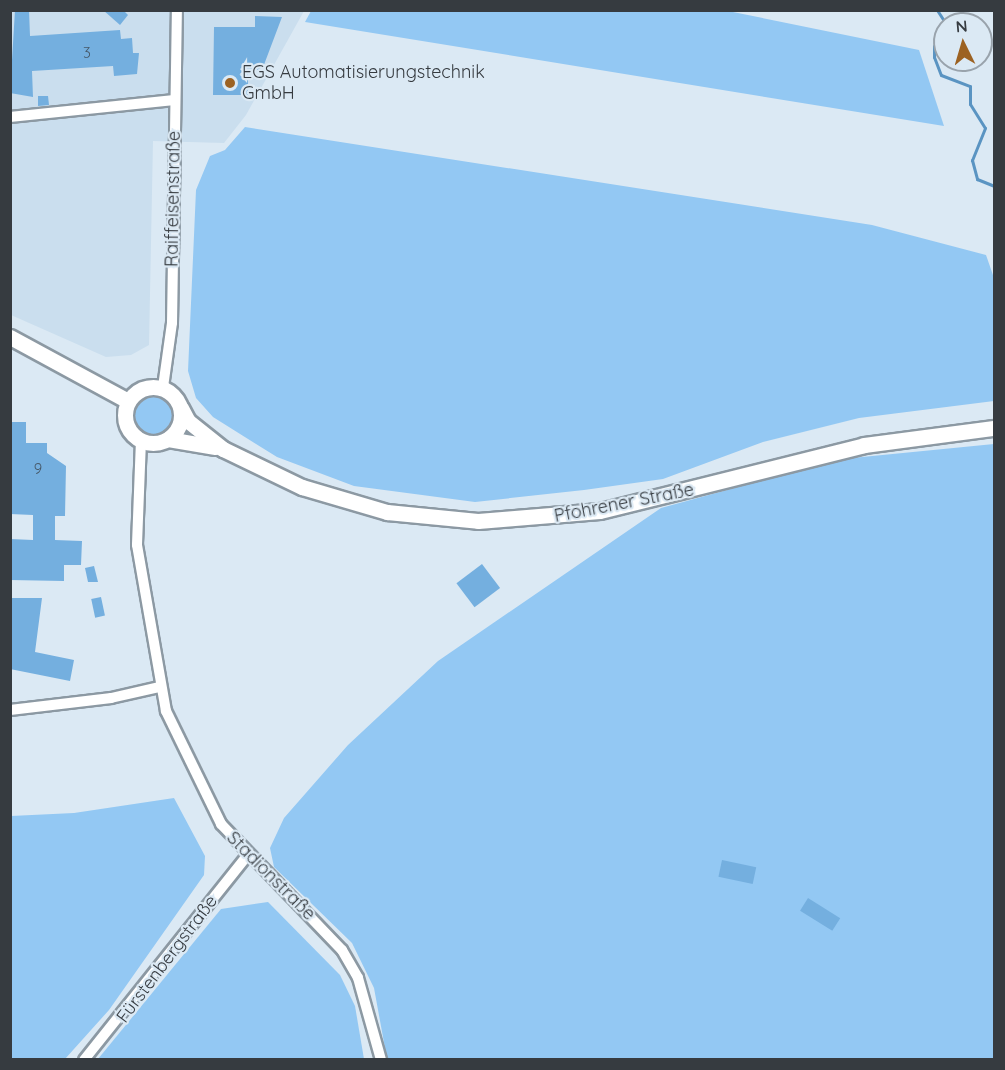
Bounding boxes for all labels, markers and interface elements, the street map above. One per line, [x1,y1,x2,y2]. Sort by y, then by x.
north arrow [933,12,993,72]
text: N [955,16,968,37]
house number: 3 [83,44,91,62]
place label: EGS Automatisierungstechnik GmbH [242,62,485,104]
marker: EGS Automatisierungstechnik GmbH [223,76,237,90]
street label: Raiffeisenstraße [161,131,185,267]
house number: 9 [34,460,42,478]
street label: Pfohrener Straße [552,479,696,527]
street label: Stadionstraße [222,827,320,925]
street label: Fürstenbergstraße [112,891,222,1027]

